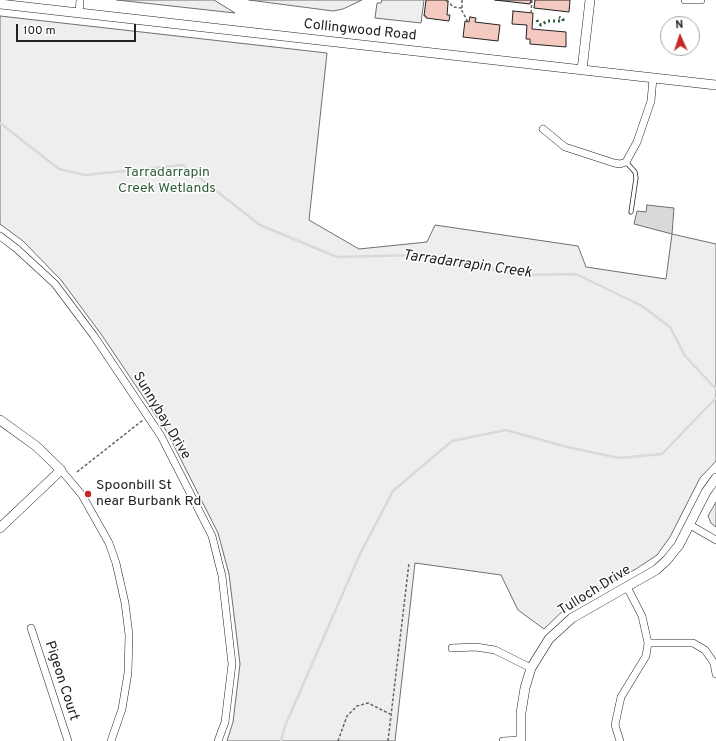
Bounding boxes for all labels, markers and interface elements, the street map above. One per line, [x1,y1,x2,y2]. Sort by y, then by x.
scale bar [18,16,138,42]
north arrow [660,16,700,56]
street label: Collingwood Road [303,17,417,45]
text: N [675,18,684,32]
text: 100 m [23,23,56,39]
park label: Tarradarrapin Creek Wetlands [118,165,216,198]
water label: Tarradarrapin Creek [401,247,533,283]
street label: Sunnybay Drive [128,369,194,463]
place label: Spoonbill St near Burbank Rd [96,478,201,510]
marker: Spoonbill St near Burbank Rd [83,489,93,499]
street label: Tulloch Drive [556,562,634,620]
street label: Pigeon Court [40,639,82,723]

